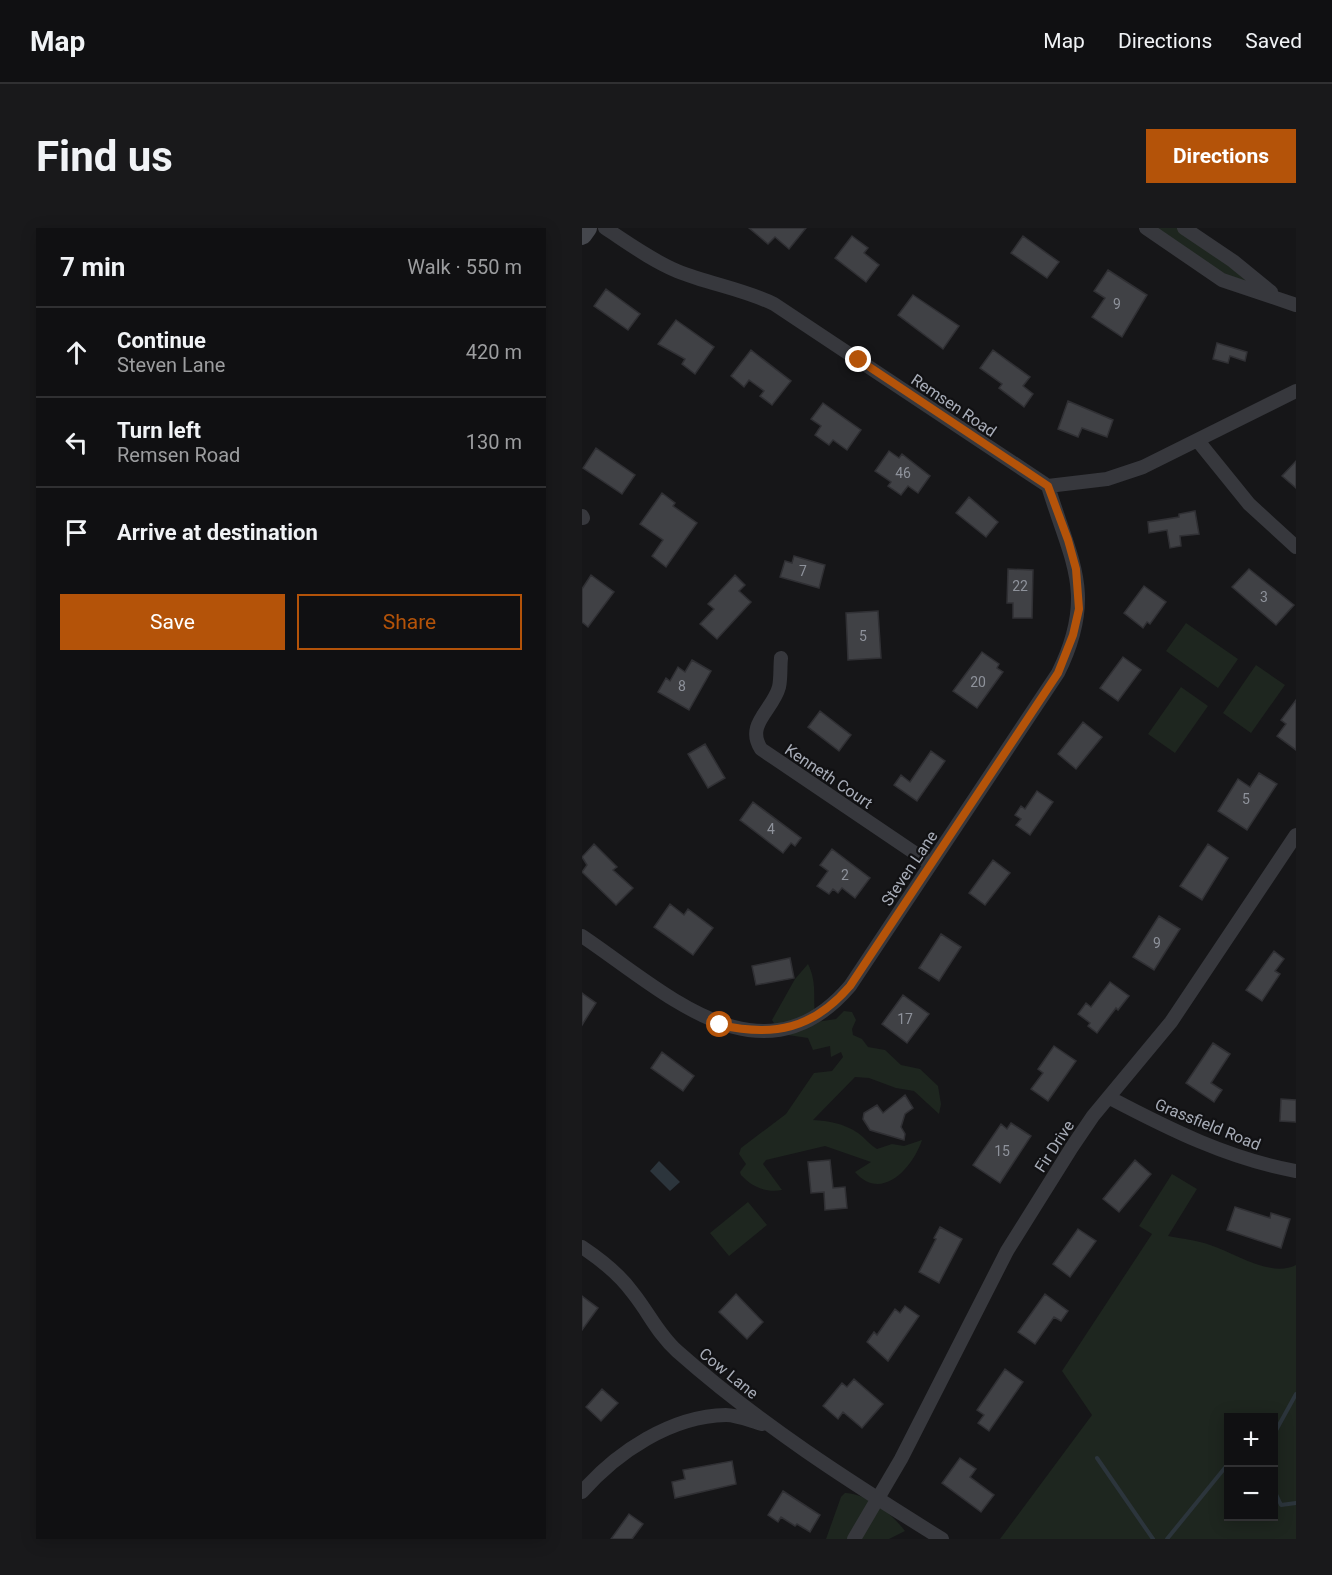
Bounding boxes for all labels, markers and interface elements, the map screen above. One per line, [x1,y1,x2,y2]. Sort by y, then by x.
text: Map [30,25,85,58]
text: Map [1043,29,1085,53]
text: Directions [1118,29,1212,53]
text: Saved [1245,29,1302,53]
button: Directions [1146,129,1296,183]
text: Find us [36,132,173,181]
text: 7 min [60,252,125,282]
text: Walk · 550 m [407,255,522,279]
house number: 9 [1113,296,1121,312]
text: Continue [117,328,206,353]
icon: ahead [60,336,93,369]
text: 420 m [466,340,522,364]
route end [845,346,871,372]
text: Steven Lane [117,353,225,377]
street label: Remsen Road [908,370,1000,441]
text: Turn left [117,418,201,443]
icon: left [60,426,93,459]
text: 130 m [466,430,522,454]
text: Remsen Road [117,443,240,467]
house number: 46 [895,465,911,481]
icon: arrive [60,516,93,549]
text: Arrive at destination [117,520,318,545]
house number: 7 [799,563,807,579]
house number: 22 [1012,578,1028,594]
house number: 3 [1260,589,1268,605]
button: Save [60,594,285,650]
button: Share [297,594,522,650]
house number: 5 [859,628,867,644]
house number: 20 [970,674,986,690]
house number: 8 [678,678,686,694]
street label: Kenneth Court [781,740,876,813]
house number: 5 [1242,791,1250,807]
house number: 4 [767,821,775,837]
street label: Steven Lane [877,827,942,910]
house number: 2 [841,867,849,883]
house number: 9 [1153,935,1161,951]
route start [706,1011,732,1037]
house number: 17 [897,1011,913,1027]
street label: Grassfield Road [1152,1095,1263,1154]
street label: Fir Drive [1031,1117,1078,1176]
house number: 15 [994,1143,1010,1159]
street label: Cow Lane [695,1344,762,1403]
map controls [1224,1413,1278,1521]
button: + [1224,1413,1278,1467]
button: − [1224,1467,1278,1521]

